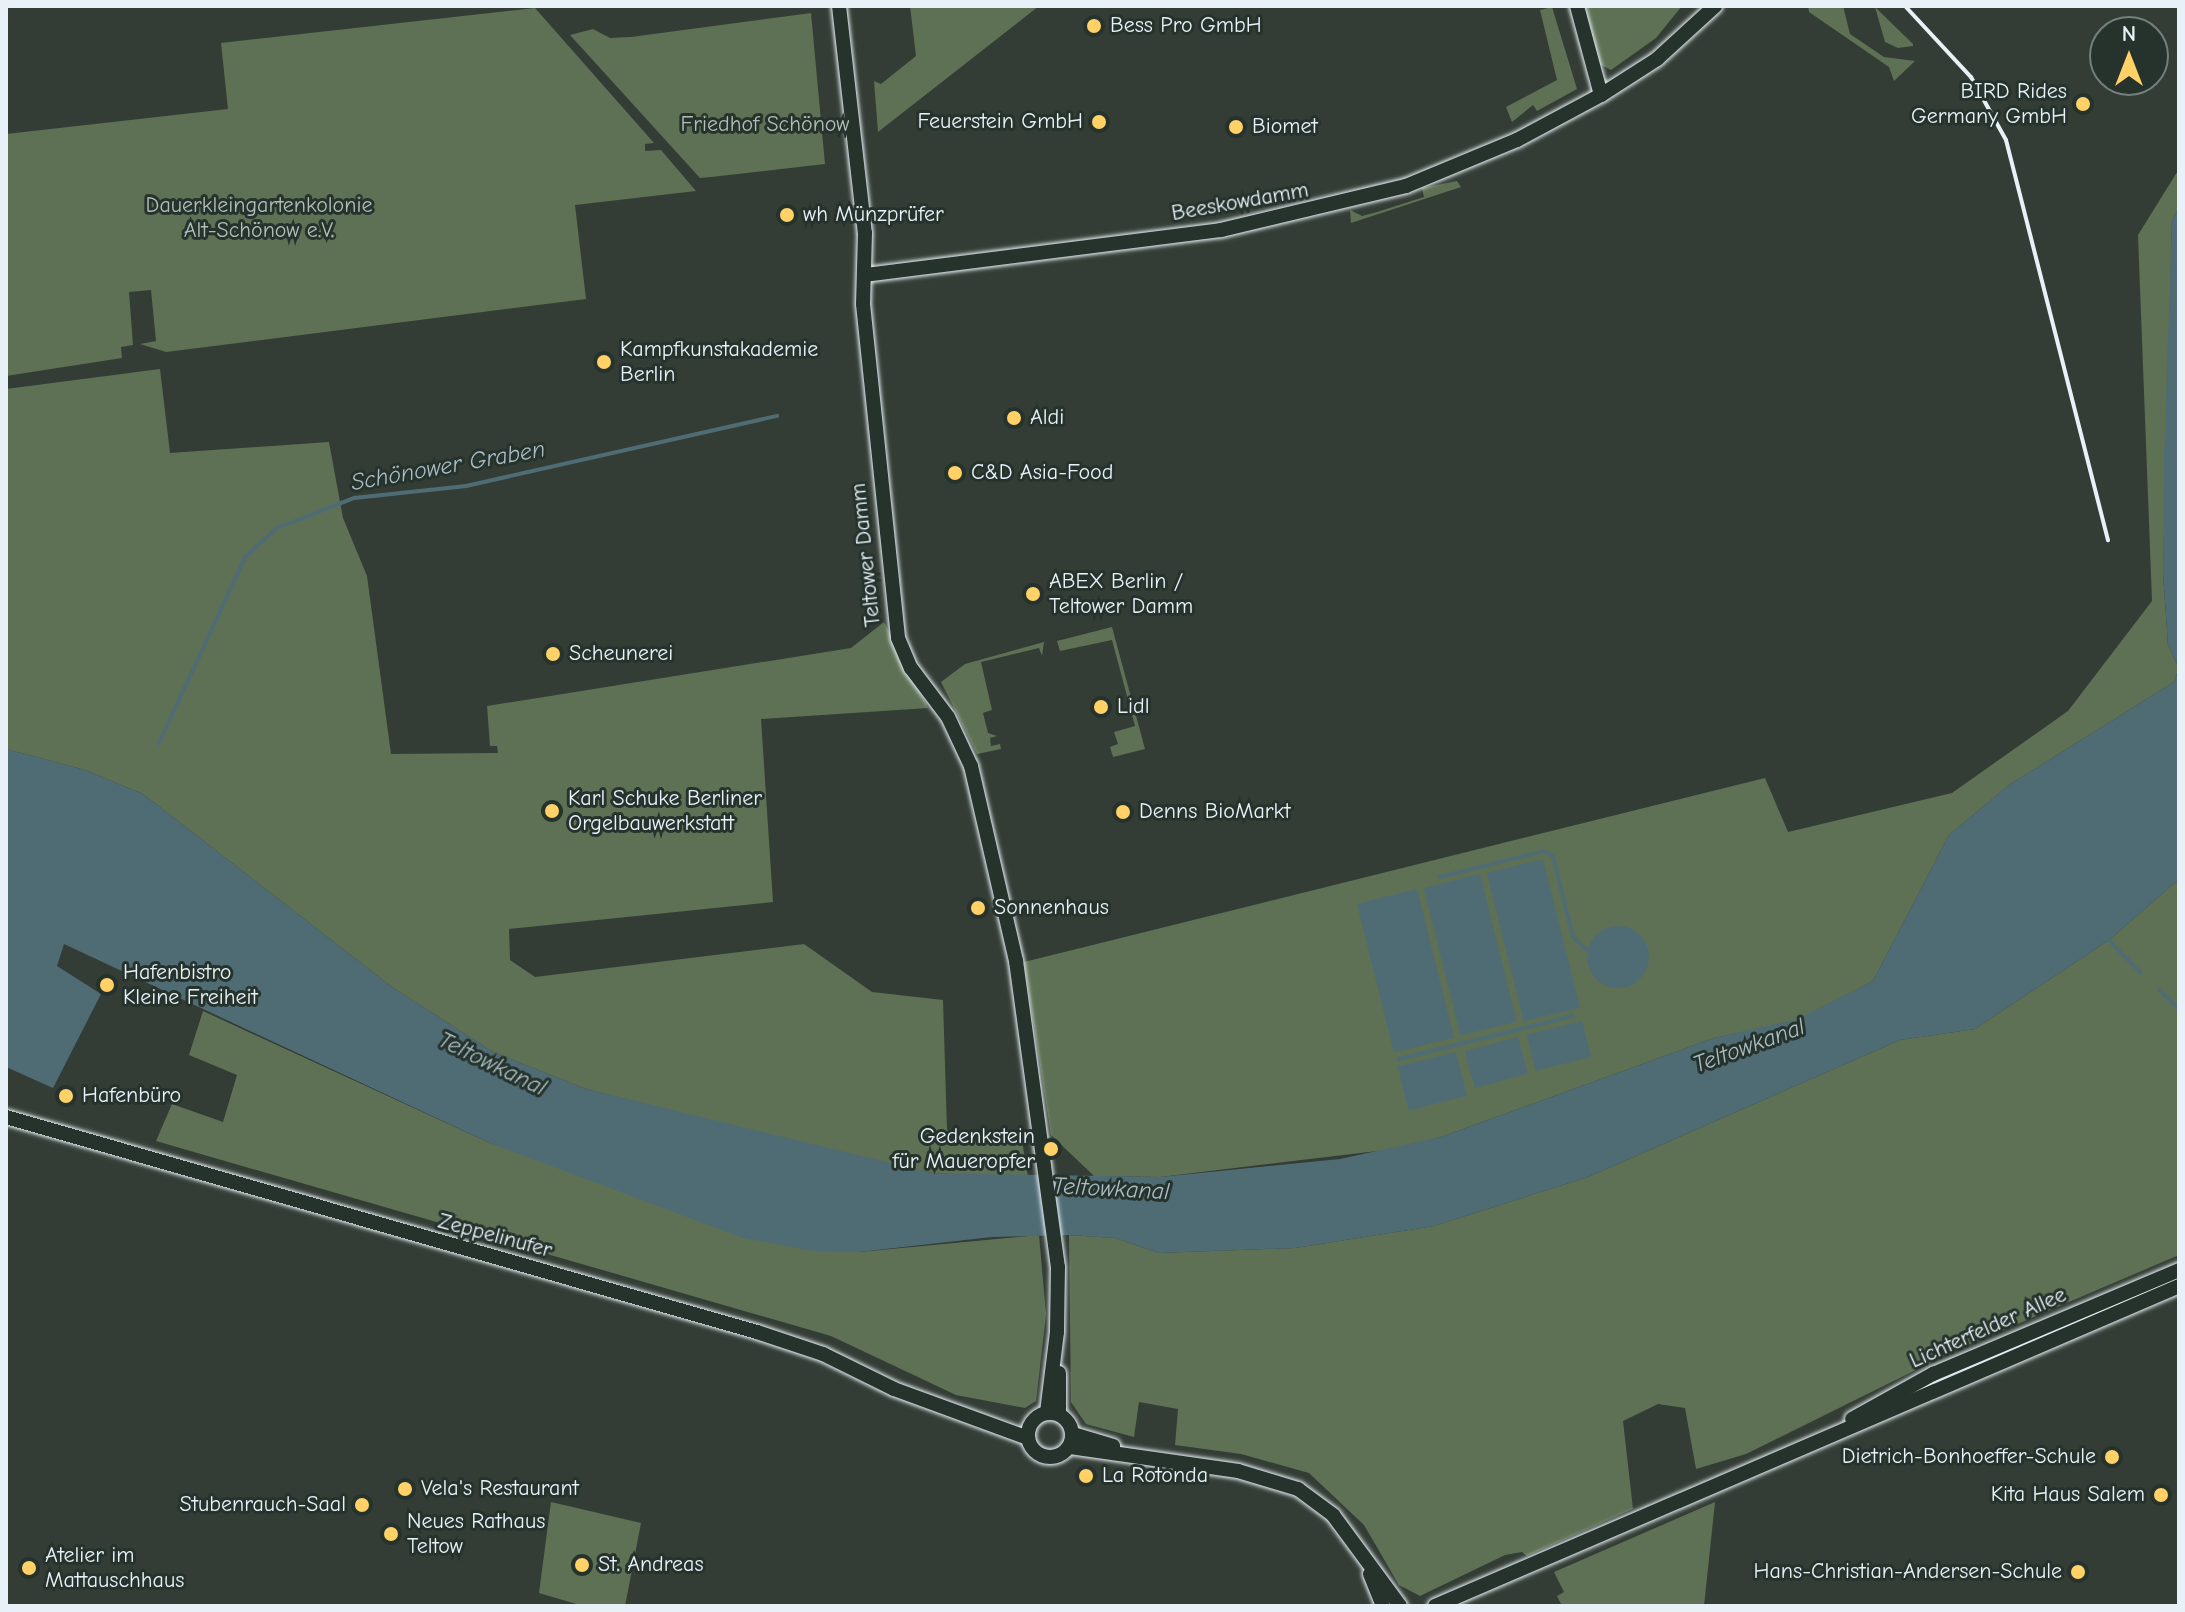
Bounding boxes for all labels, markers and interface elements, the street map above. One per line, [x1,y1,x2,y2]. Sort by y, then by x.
place label: Bess Pro GmbH [1110,13,1262,39]
north arrow [2089,16,2169,96]
marker: Bess Pro GmbH [1085,17,1103,35]
text: N [2122,21,2136,47]
place label: BIRD Rides Germany GmbH [1911,78,2067,130]
marker: BIRD Rides Germany GmbH [2074,95,2092,113]
place label: Feuerstein GmbH [918,109,1083,135]
park label: Friedhof Schönow [681,112,849,138]
marker: Feuerstein GmbH [1090,113,1108,131]
place label: Biomet [1252,114,1318,140]
marker: Biomet [1227,118,1245,136]
street label: Beeskowdamm [1169,177,1311,227]
park label: Dauerkleingartenkolonie Alt-Schönow e.V. [146,192,372,244]
place label: wh Münzprüfer [803,202,944,228]
marker: wh Münzprüfer [778,206,796,224]
place label: Kampfkunstakademie Berlin [620,336,818,388]
marker: Kampfkunstakademie Berlin [595,353,613,371]
place label: Aldi [1030,405,1064,431]
marker: Aldi [1005,409,1023,427]
water label: Schönower Graben [349,435,547,497]
place label: C&D Asia-Food [971,460,1113,486]
marker: C&D Asia-Food [946,464,964,482]
street label: Teltower Damm [845,482,887,628]
place label: ABEX Berlin / Teltower Damm [1049,568,1193,620]
marker: ABEX Berlin / Teltower Damm [1024,585,1042,603]
place label: Scheunerei [569,641,673,667]
marker: Scheunerei [544,645,562,663]
place label: Lidl [1117,694,1149,720]
marker: Lidl [1092,698,1110,716]
place label: Karl Schuke Berliner Orgelbauwerkstatt [568,785,762,836]
place label: Denns BioMarkt [1139,799,1290,825]
marker: Karl Schuke Berliner Orgelbauwerkstatt [543,802,561,820]
marker: Denns BioMarkt [1114,803,1132,821]
place label: Sonnenhaus [994,895,1109,921]
marker: Sonnenhaus [969,899,987,917]
place label: Hafenbistro Kleine Freiheit [123,959,258,1010]
marker: Hafenbistro Kleine Freiheit [98,976,116,994]
water label: Teltowkanal [1689,1013,1809,1079]
water label: Teltowkanal [433,1025,551,1103]
place label: Hafenbüro [82,1083,181,1109]
marker: Hafenbüro [57,1087,75,1105]
place label: Gedenkstein für Maueropfer [892,1123,1035,1174]
marker: Gedenkstein für Maueropfer [1042,1140,1060,1158]
water label: Teltowkanal [1052,1172,1170,1206]
street label: Zeppelinufer [435,1208,555,1264]
street label: Lichterfelder Allee [1906,1282,2070,1374]
place label: Dietrich-Bonhoeffer-Schule [1842,1444,2096,1470]
marker: Dietrich-Bonhoeffer-Schule [2103,1448,2121,1466]
place label: La Rotonda [1102,1463,1208,1489]
marker: La Rotonda [1077,1467,1095,1485]
place label: Vela's Restaurant [421,1476,579,1502]
marker: Vela's Restaurant [396,1480,414,1498]
place label: Kita Haus Salem [1991,1482,2145,1508]
marker: Kita Haus Salem [2152,1486,2170,1504]
place label: Stubenrauch-Saal [180,1492,346,1518]
marker: Stubenrauch-Saal [353,1496,371,1514]
place label: Neues Rathaus Teltow [407,1508,545,1560]
marker: Neues Rathaus Teltow [382,1525,400,1543]
place label: Atelier im Mattauschhaus [45,1542,184,1594]
place label: St. Andreas [598,1552,704,1578]
marker: St. Andreas [573,1556,591,1574]
marker: Atelier im Mattauschhaus [20,1559,38,1577]
place label: Hans-Christian-Andersen-Schule [1754,1559,2062,1585]
marker: Hans-Christian-Andersen-Schule [2069,1563,2087,1581]

